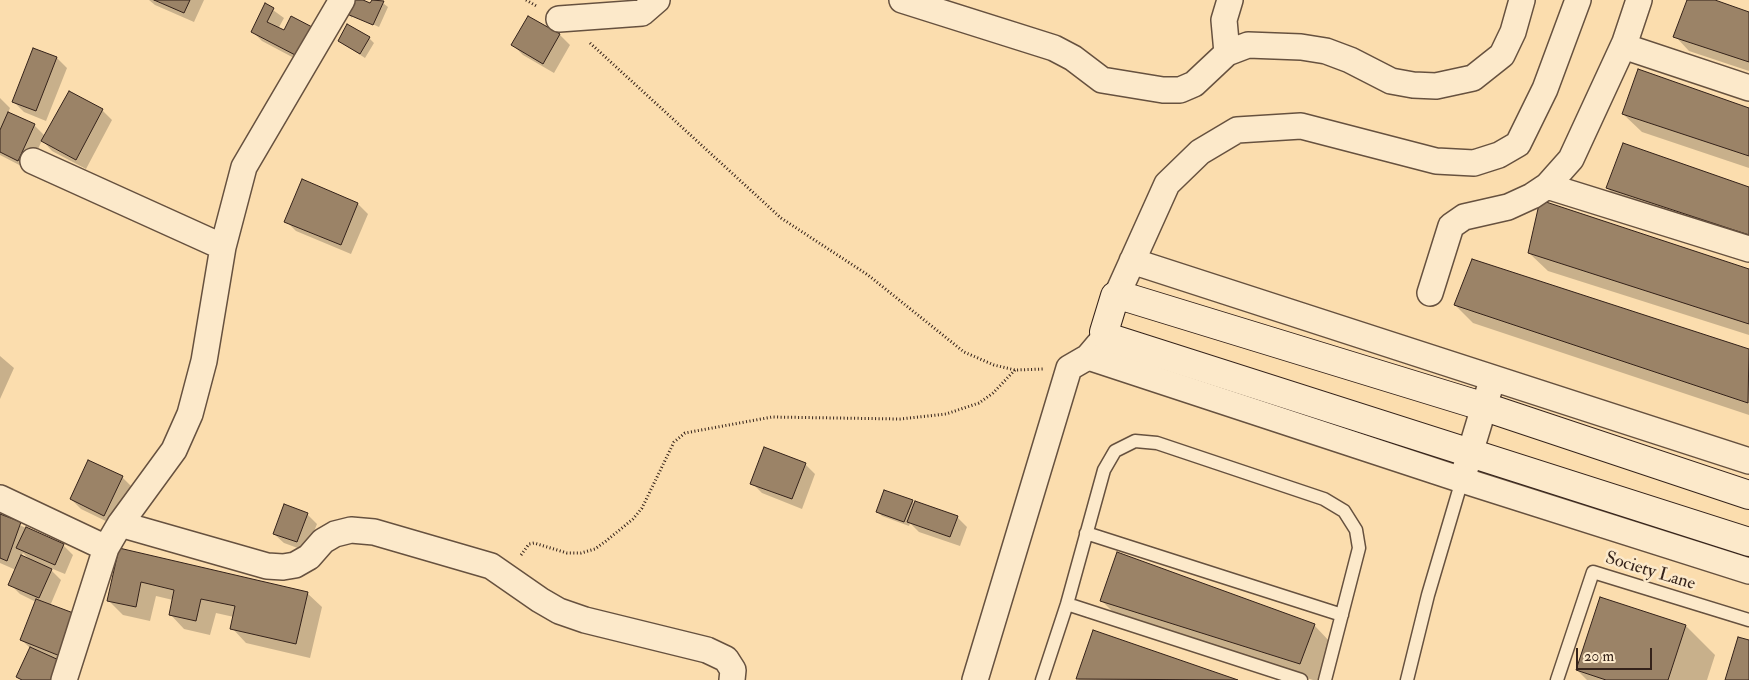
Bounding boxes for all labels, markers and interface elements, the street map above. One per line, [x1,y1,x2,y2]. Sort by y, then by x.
street label: Society Lane [1602,548,1698,596]
scale bar [1579,638,1655,670]
text: 20 m [1584,647,1614,666]

